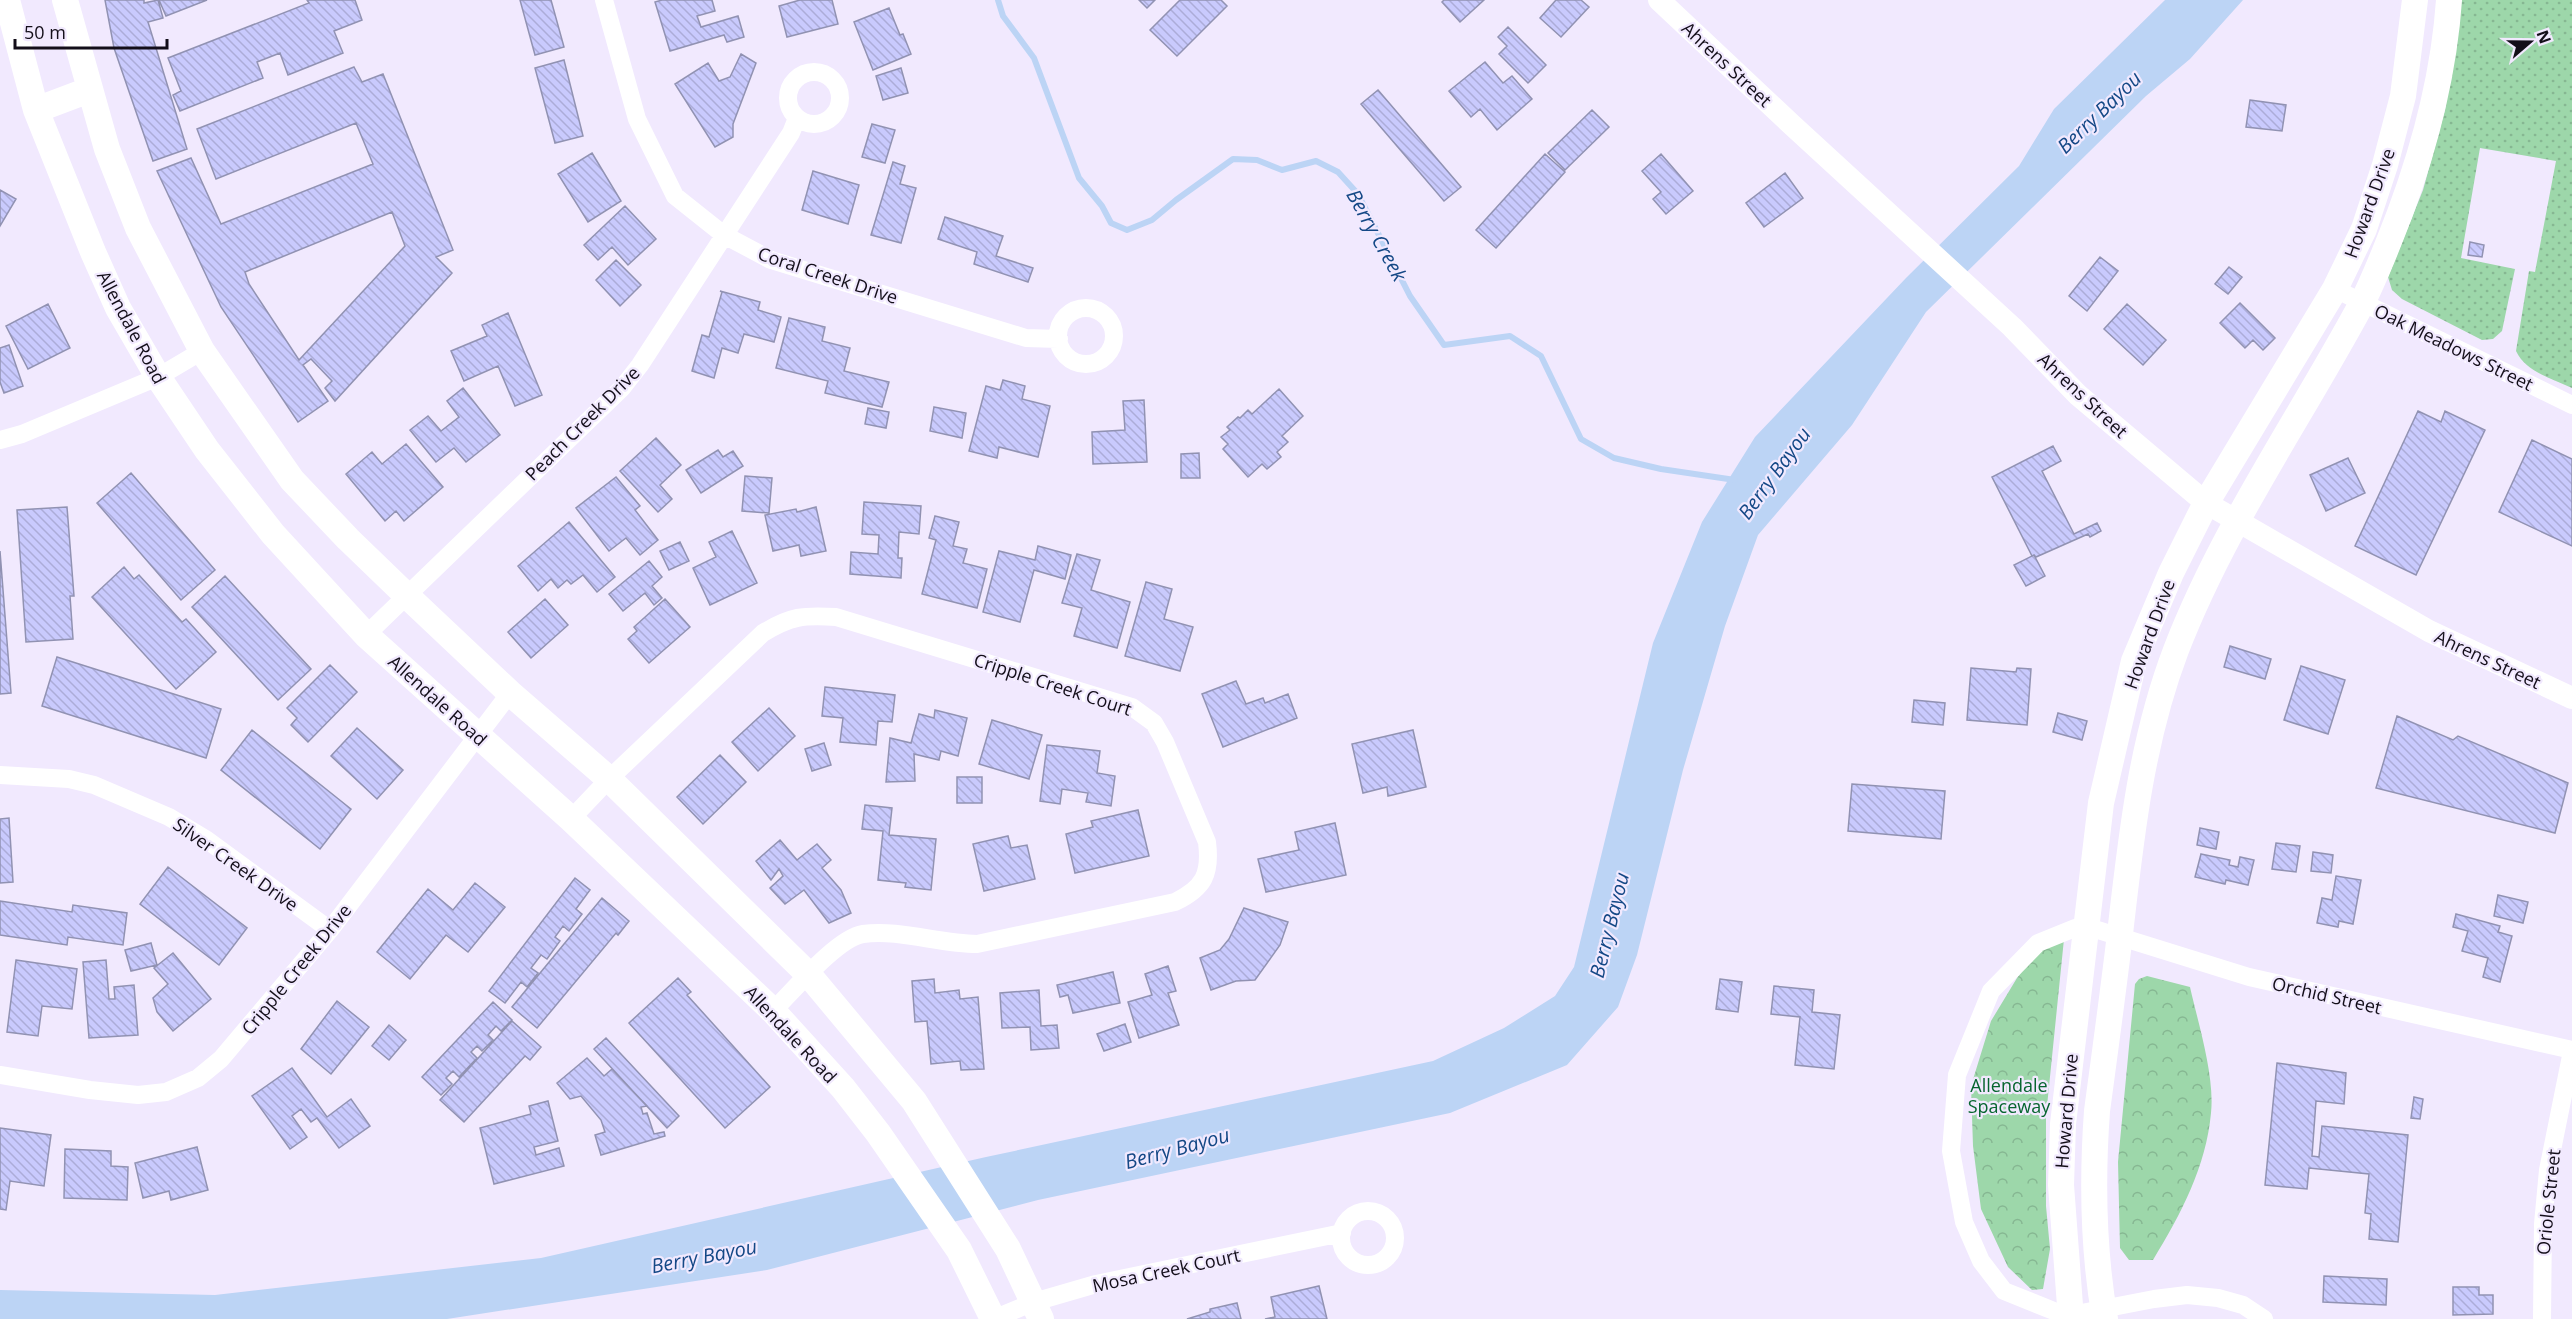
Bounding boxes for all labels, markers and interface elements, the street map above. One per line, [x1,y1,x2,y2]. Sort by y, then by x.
scale bar [15,12,166,50]
north arrow [2500,12,2560,72]
street label: Ahrens Street [1677,16,1777,112]
text: 50 m [24,20,66,44]
text: N [2532,27,2557,47]
water label: Berry Bayou [2051,65,2147,159]
street label: Howard Drive [2338,145,2400,261]
water label: Berry Creek [1341,184,1414,287]
street label: Coral Creek Drive [755,241,901,309]
street label: Allendale Road [92,266,172,388]
street label: Oak Meadows Street [2371,298,2537,396]
street label: Ahrens Street [2033,347,2133,443]
street label: Peach Creek Drive [520,361,644,485]
water label: Berry Bayou [1731,422,1817,524]
street label: Howard Drive [2118,576,2180,692]
street label: Ahrens Street [2431,624,2545,694]
street label: Cripple Creek Court [971,647,1135,721]
street label: Allendale Road [384,649,492,751]
street label: Silver Creek Drive [169,812,303,916]
water label: Berry Bayou [1583,870,1635,980]
street label: Cripple Creek Drive [236,899,356,1039]
street label: Orchid Street [2270,971,2384,1019]
street label: Allendale Road [740,980,842,1088]
street label: Howard Drive [2049,1053,2083,1169]
park label: Allendale Spaceway [1968,1073,2051,1118]
water label: Berry Bayou [1122,1121,1232,1175]
street label: Oriole Street [2531,1148,2565,1256]
water label: Berry Bayou [649,1232,759,1280]
street label: Mosa Creek Court [1090,1243,1242,1297]

